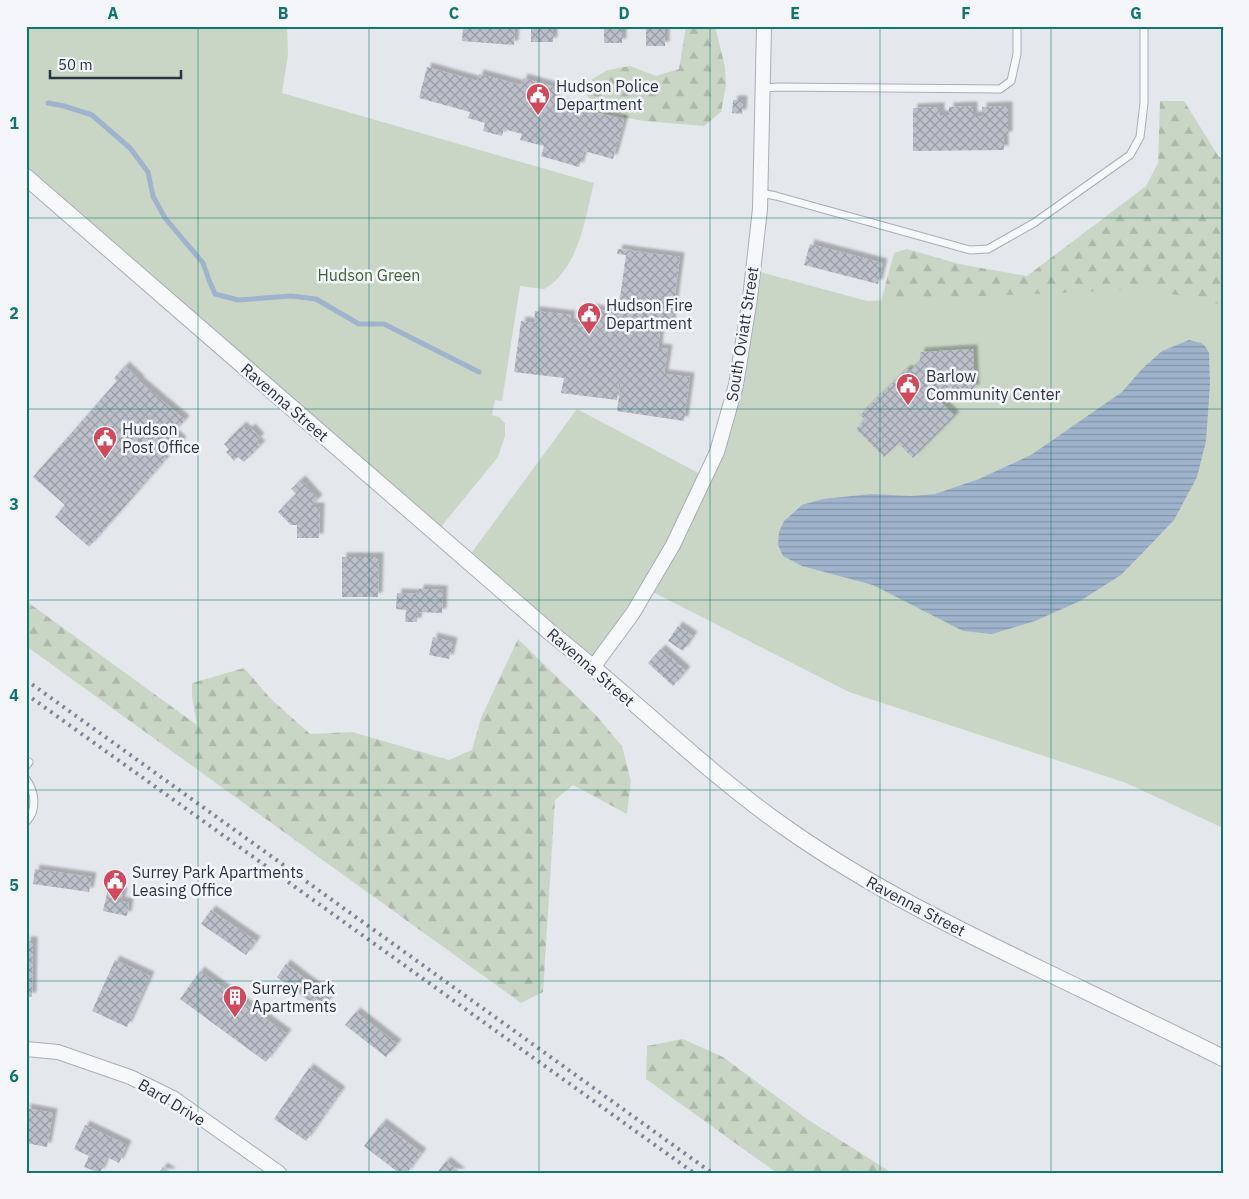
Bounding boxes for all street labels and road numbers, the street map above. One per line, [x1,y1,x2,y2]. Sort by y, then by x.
street label: South Oviatt Street [721,265,763,403]
street label: Ravenna Street [237,359,333,445]
street label: Ravenna Street [543,624,639,710]
street label: Ravenna Street [863,871,969,941]
street label: Bard Drive [135,1074,209,1130]

